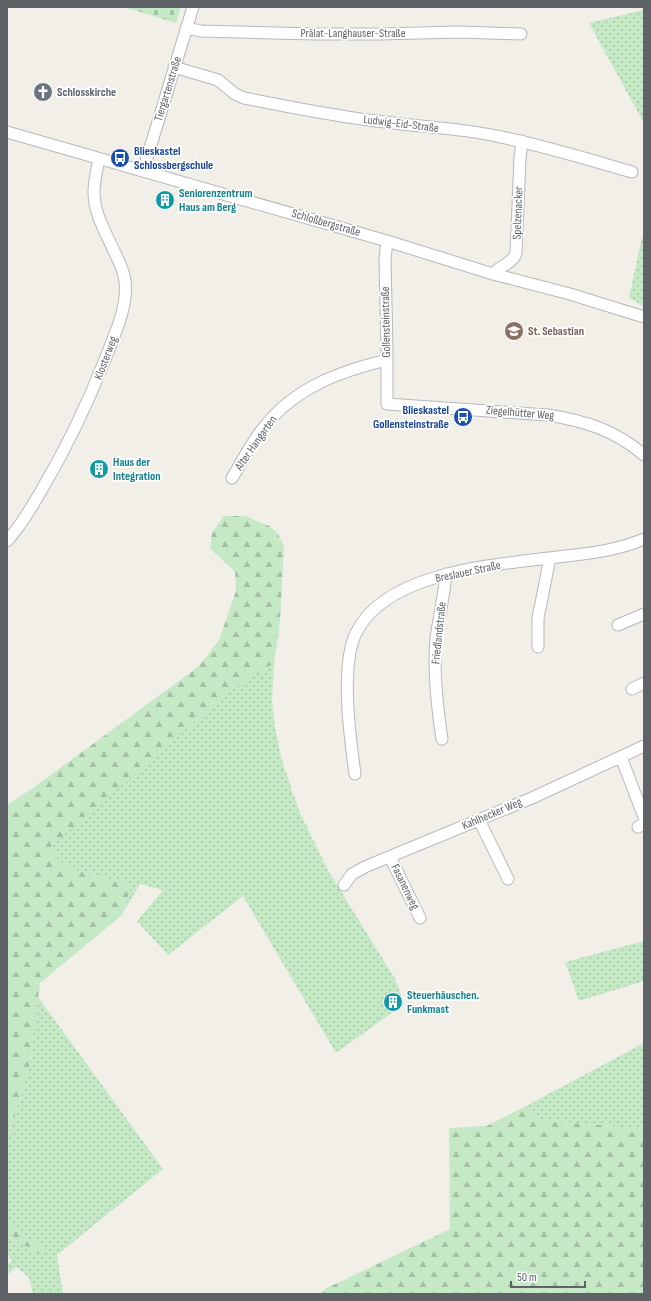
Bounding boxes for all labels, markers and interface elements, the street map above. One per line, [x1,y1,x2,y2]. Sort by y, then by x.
street label: Prälat-Langhauser-Straße [301,26,406,41]
street label: Tiergartenstraße [151,55,185,123]
church icon: Schlosskirche [32,81,54,103]
place label: Schlosskirche [57,85,116,100]
street label: Ludwig-Eid-Straße [362,112,440,136]
place label: Blieskastel Schlossbergschule [134,144,213,173]
bus stop icon: Blieskastel Schlossbergschule [109,147,131,169]
place label: Seniorenzentrum Haus am Berg [179,186,252,215]
street label: Spelzenacker [510,186,526,240]
building icon: Seniorenzentrum Haus am Berg [154,189,176,211]
street label: Schloßbergstraße [290,206,362,240]
street label: Gollensteinstraße [378,286,394,358]
school or university icon: St. Sebastian [503,320,525,342]
place label: St. Sebastian [528,324,584,339]
street label: Klosterweg [91,334,121,382]
place label: Blieskastel Gollensteinstraße [373,403,449,432]
street label: Ziegelhütter Weg [485,403,555,423]
bus stop icon: Blieskastel Gollensteinstraße [452,406,474,428]
street label: Alter Hangarten [231,413,280,474]
place label: Haus der Integration [113,455,161,484]
building icon: Haus der Integration [88,458,110,480]
street label: Breslauer Straße [434,558,502,586]
street label: Friedlandstraße [428,601,450,665]
street label: Kahlhecker Weg [460,795,525,833]
street label: Fasanenweg [387,862,423,913]
place label: Steuerhäuschen. Funkmast [407,988,479,1017]
building icon: Steuerhäuschen. Funkmast [382,991,404,1013]
scale bar [511,1263,585,1289]
text: 50 m [517,1270,537,1285]

